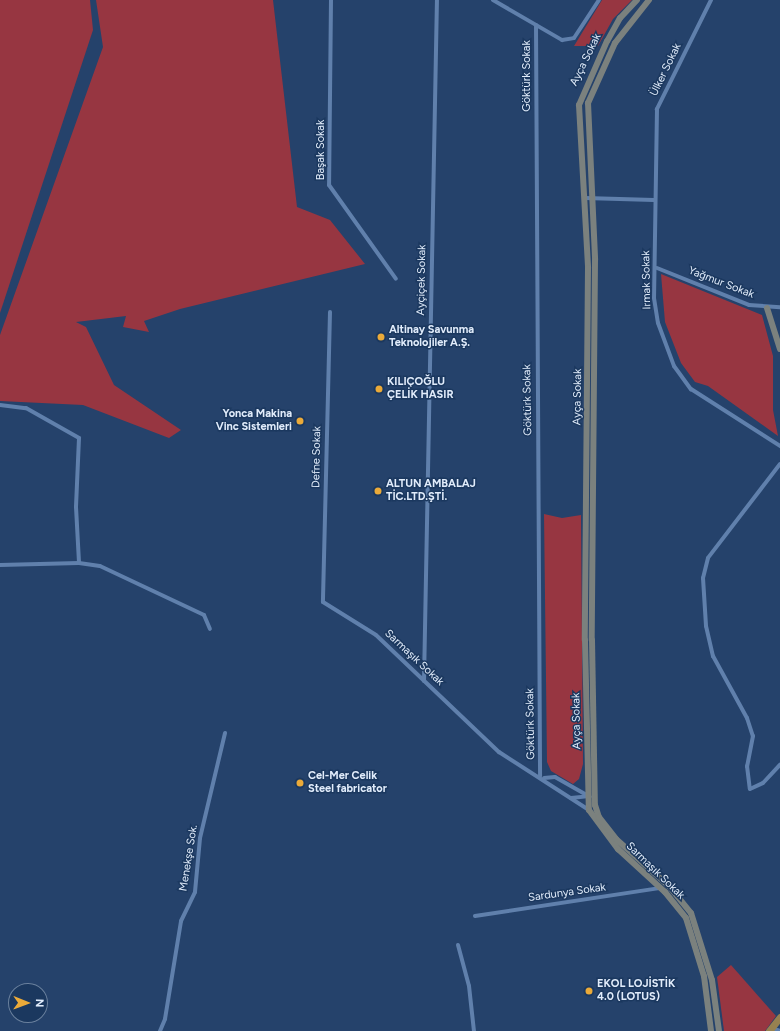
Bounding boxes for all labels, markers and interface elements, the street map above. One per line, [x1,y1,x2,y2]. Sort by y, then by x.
street label: Ayça Sokak [568,32,604,88]
street label: Göktürk Sokak [520,40,534,112]
street label: Ülker Sokak [648,41,684,99]
street label: Başak Sokak [314,120,328,180]
street label: Ayçiçek Sokak [415,244,429,316]
street label: Irmak Sokak [640,250,654,310]
street label: Yağmur Sokak [686,264,756,302]
place label: Altinay Savunma Teknolojiler A.Ş. [389,324,474,350]
marker: Altinay Savunma Teknolojiler A.Ş. [376,332,386,342]
street label: Göktürk Sokak [521,364,535,436]
street label: Ayça Sokak [571,369,585,425]
place label: KILIÇOĞLU ÇELİK HASIR [387,376,454,402]
marker: KILIÇOĞLU ÇELİK HASIR [374,384,384,394]
place label: Yonca Makina Vinc Sistemleri [216,408,292,434]
marker: Yonca Makina Vinc Sistemleri [295,416,305,426]
street label: Defne Sokak [310,426,324,488]
place label: ALTUN AMBALAJ TİC.LTD.ŞTİ. [386,478,476,504]
marker: ALTUN AMBALAJ TİC.LTD.ŞTİ. [373,486,383,496]
street label: Sarmaşık Sokak [382,627,446,689]
street label: Göktürk Sokak [524,688,538,760]
street label: Ayça Sokak [570,693,584,749]
place label: Cel-Mer Celik Steel fabricator [308,770,387,796]
marker: Cel-Mer Celik Steel fabricator [295,778,305,788]
street label: Menekşe Sok. [177,824,201,892]
street label: Sarmaşık Sokak [623,840,687,902]
street label: Sardunya Sokak [527,881,607,905]
place label: EKOL LOJİSTİK 4.0 (LOTUS) [597,978,675,1004]
north arrow [8,983,48,1023]
marker: EKOL LOJİSTİK 4.0 (LOTUS) [584,986,594,996]
text: N [33,999,46,1008]

